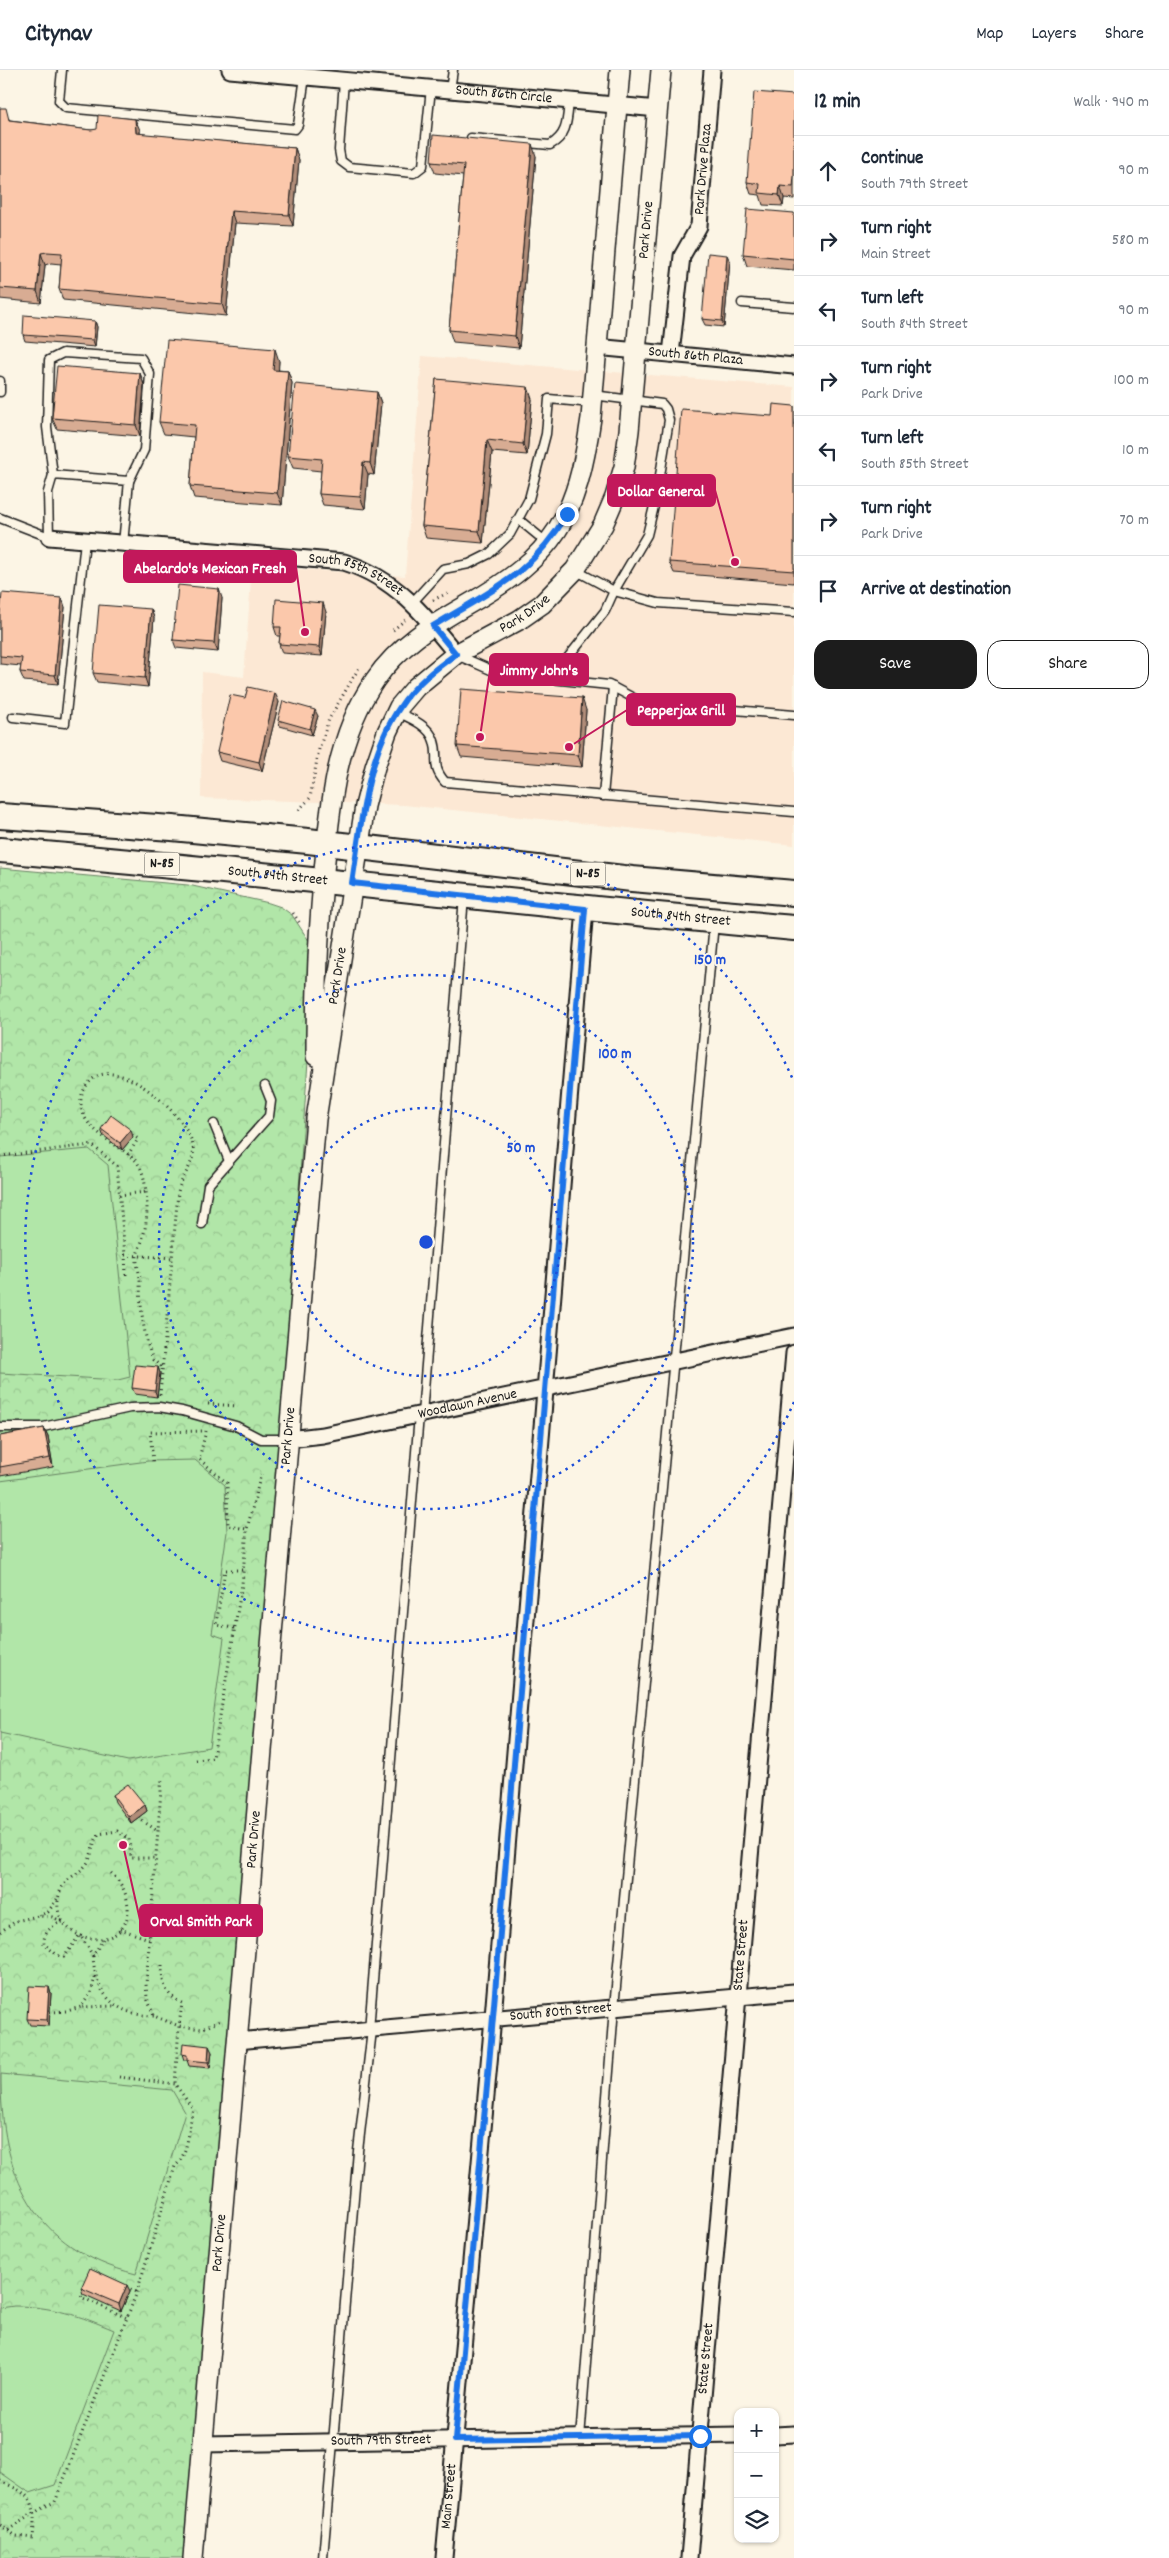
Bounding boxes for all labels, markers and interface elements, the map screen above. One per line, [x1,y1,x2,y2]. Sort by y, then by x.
text: Citynav [25,18,92,52]
text: Map [976,22,1003,47]
text: Layers [1031,22,1077,47]
text: Share [1105,22,1144,47]
street label: South 86th Circle [455,80,553,110]
text: 12 min [814,88,861,118]
text: Walk · 940 m [1074,91,1149,114]
street label: Park Drive Plaza [689,122,719,216]
text: Continue [861,146,923,173]
icon: ahead [814,157,842,185]
text: 90 m [1118,159,1149,182]
text: South 79th Street [861,173,968,196]
street label: Park Drive [633,200,660,260]
text: Turn right [861,216,932,243]
icon: right [814,227,842,255]
text: 580 m [1112,229,1149,252]
text: Main Street [861,243,931,266]
text: Turn left [861,286,924,313]
icon: left [814,297,842,325]
text: 90 m [1118,299,1149,322]
text: South 84th Street [861,313,968,336]
street label: South 86th Plaza [647,341,745,372]
text: Turn right [861,356,932,383]
icon: right [814,367,842,395]
text: 100 m [1113,369,1149,392]
text: Park Drive [861,383,923,406]
text: Turn left [861,426,924,453]
icon: left [814,437,842,465]
text: 10 m [1122,439,1149,462]
text: South 85th Street [861,453,969,476]
callout: Dollar General [608,475,715,506]
text: Dollar General [618,481,705,504]
text: Turn right [861,496,932,523]
route end [556,503,579,526]
icon: right [814,507,842,535]
text: 70 m [1119,509,1149,532]
text: Park Drive [861,523,923,546]
street label: South 85th Street [308,548,408,602]
callout: Abelardo's Mexican Fresh [124,551,296,582]
text: Abelardo's Mexican Fresh [134,558,286,581]
icon: arrive [814,577,842,605]
text: Arrive at destination [861,577,1011,604]
street label: Park Drive [496,589,557,640]
button: Save [814,640,977,689]
button: Share [987,640,1149,689]
callout: Jimmy John's [490,654,588,685]
text: Jimmy John's [500,660,578,683]
callout: Pepperjax Grill [627,694,735,725]
text: Pepperjax Grill [637,700,725,723]
road number: N-85 [144,852,180,876]
street label: South 84th Street [227,860,329,892]
road number: N-85 [570,862,606,886]
street label: South 84th Street [630,902,732,933]
street label: Park Drive [323,945,354,1006]
text: 150 m [694,950,726,972]
text: 100 m [598,1044,632,1066]
text: 50 m [507,1138,535,1160]
centre of rings [417,1233,435,1251]
street label: Woodlawn Avenue [416,1383,520,1426]
street label: Park Drive [275,1406,302,1466]
street label: Park Drive [241,1809,268,1869]
callout: Orval Smith Park [140,1905,262,1936]
text: Orval Smith Park [150,1911,252,1934]
street label: State Street [727,1918,756,1992]
street label: South 80th Street [509,1997,613,2028]
street label: Park Drive [206,2213,233,2273]
street label: State Street [692,2322,720,2395]
map controls [734,2408,779,2543]
button: + [734,2408,779,2453]
route start [689,2425,712,2448]
street label: South 79th Street [330,2429,432,2453]
button: − [734,2453,779,2498]
street label: Main Street [436,2462,464,2530]
button: layers [734,2498,779,2543]

